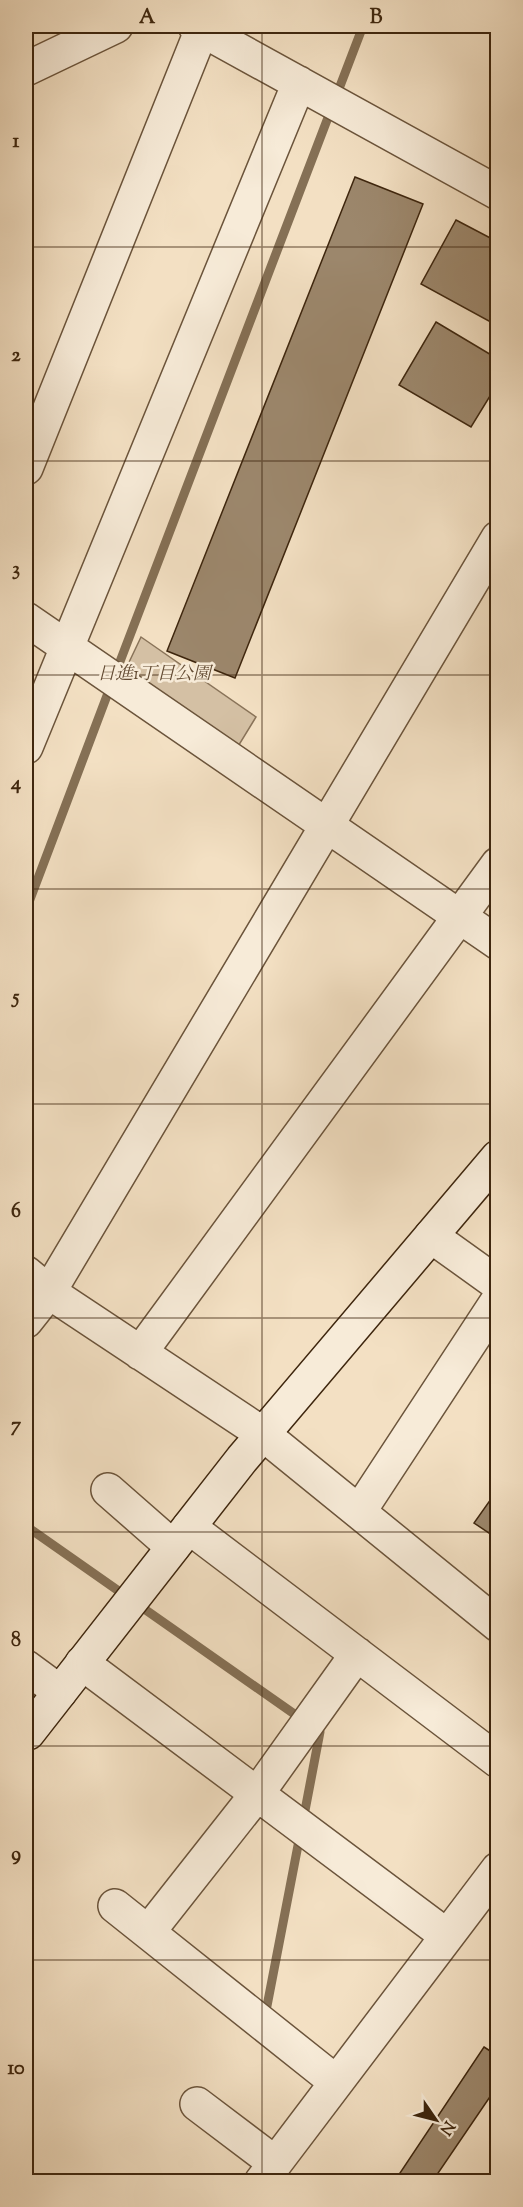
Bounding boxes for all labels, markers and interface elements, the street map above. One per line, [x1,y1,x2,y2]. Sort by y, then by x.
text: A [139,4,156,33]
text: B [370,4,383,33]
text: 1 [13,128,20,157]
text: 2 [11,342,21,371]
text: 3 [12,556,20,585]
park label: 日進1丁目公園 [97,662,214,688]
text: 4 [10,770,21,799]
text: 5 [11,984,20,1013]
text: 6 [11,1198,21,1227]
text: 7 [11,1412,22,1441]
text: 8 [11,1627,21,1656]
text: 9 [11,1841,21,1870]
text: 10 [7,2055,25,2084]
north arrow [406,2090,466,2150]
text: N [433,2115,459,2139]

